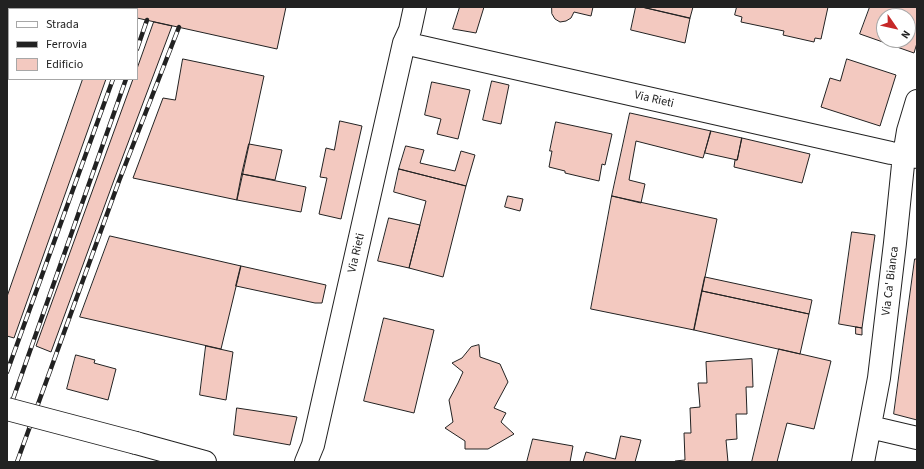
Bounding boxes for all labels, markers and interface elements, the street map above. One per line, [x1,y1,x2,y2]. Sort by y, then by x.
legend [8,8,138,80]
north arrow [876,8,916,48]
text: Strada [46,16,79,33]
text: N [897,27,914,42]
text: Ferrovia [46,36,87,53]
text: Edificio [46,56,83,73]
street label: Via Rieti [633,88,675,112]
street label: Via Rieti [345,232,369,274]
street label: Via Ca' Bianca [880,245,902,317]

